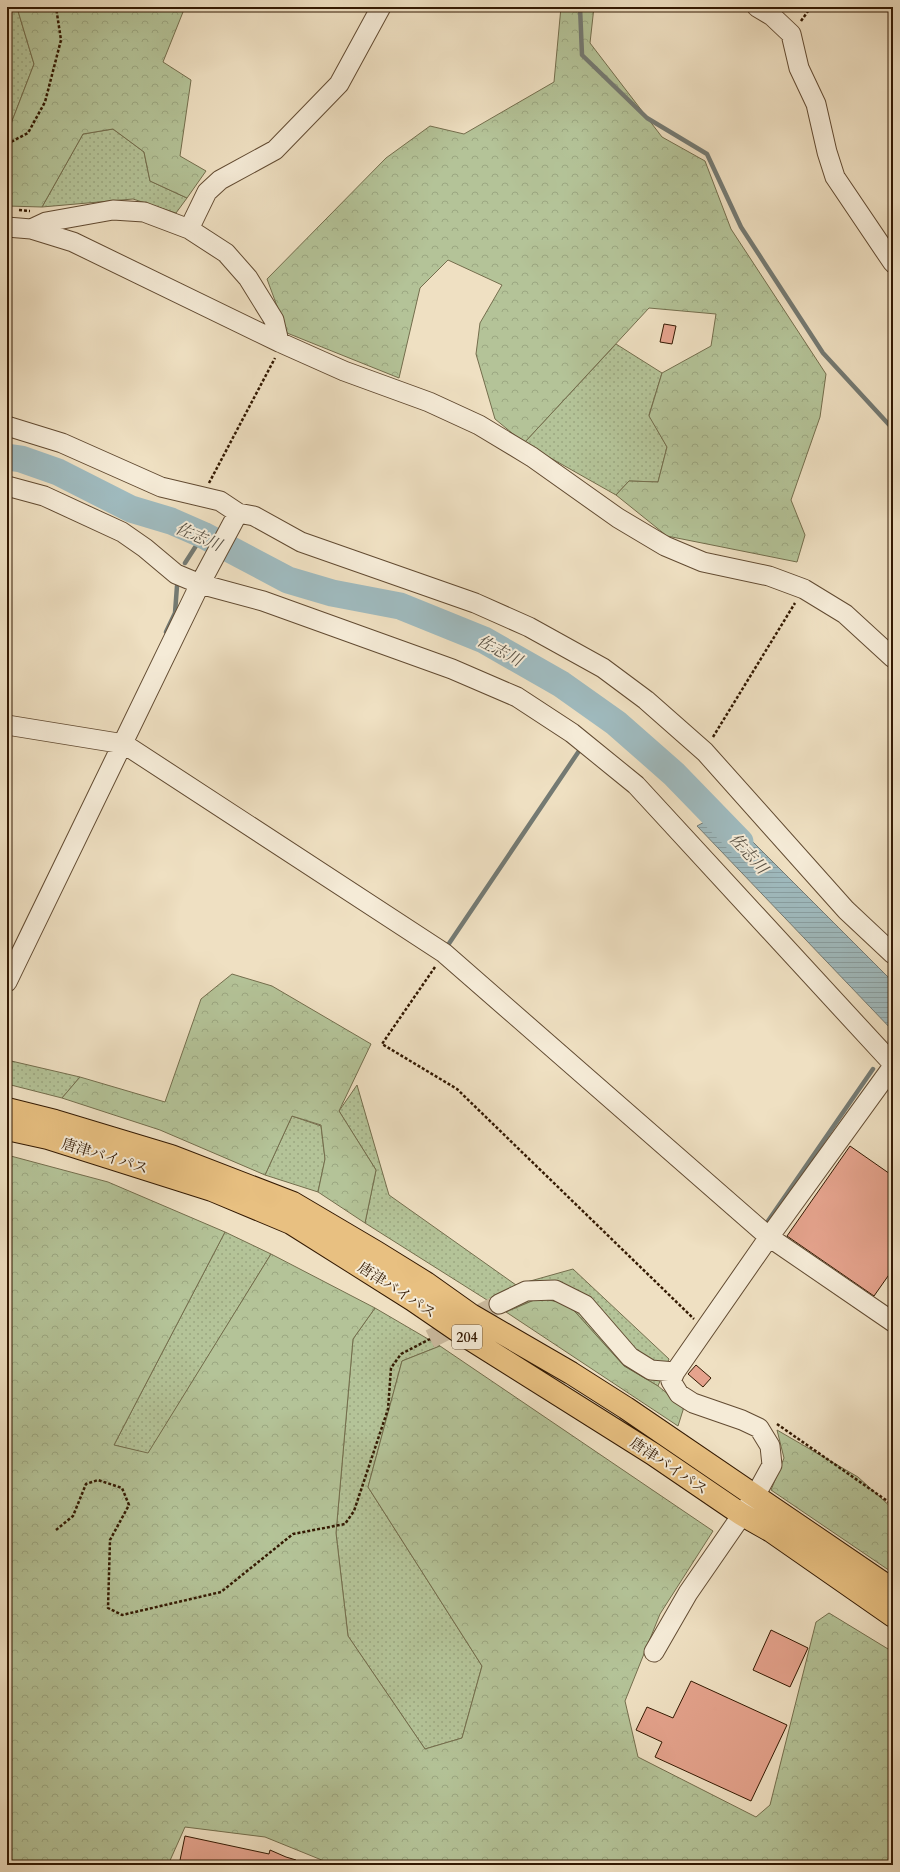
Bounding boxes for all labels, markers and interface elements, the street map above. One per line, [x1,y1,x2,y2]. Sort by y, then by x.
water label: 佐志川 [172,517,227,557]
water label: 佐志川 [473,630,528,673]
water label: 佐志川 [724,828,774,880]
street label: 唐津バイパス [59,1133,151,1179]
street label: 唐津バイパス [354,1257,440,1323]
road number: 204 [452,1325,482,1349]
street label: 唐津バイパス [626,1433,712,1499]

